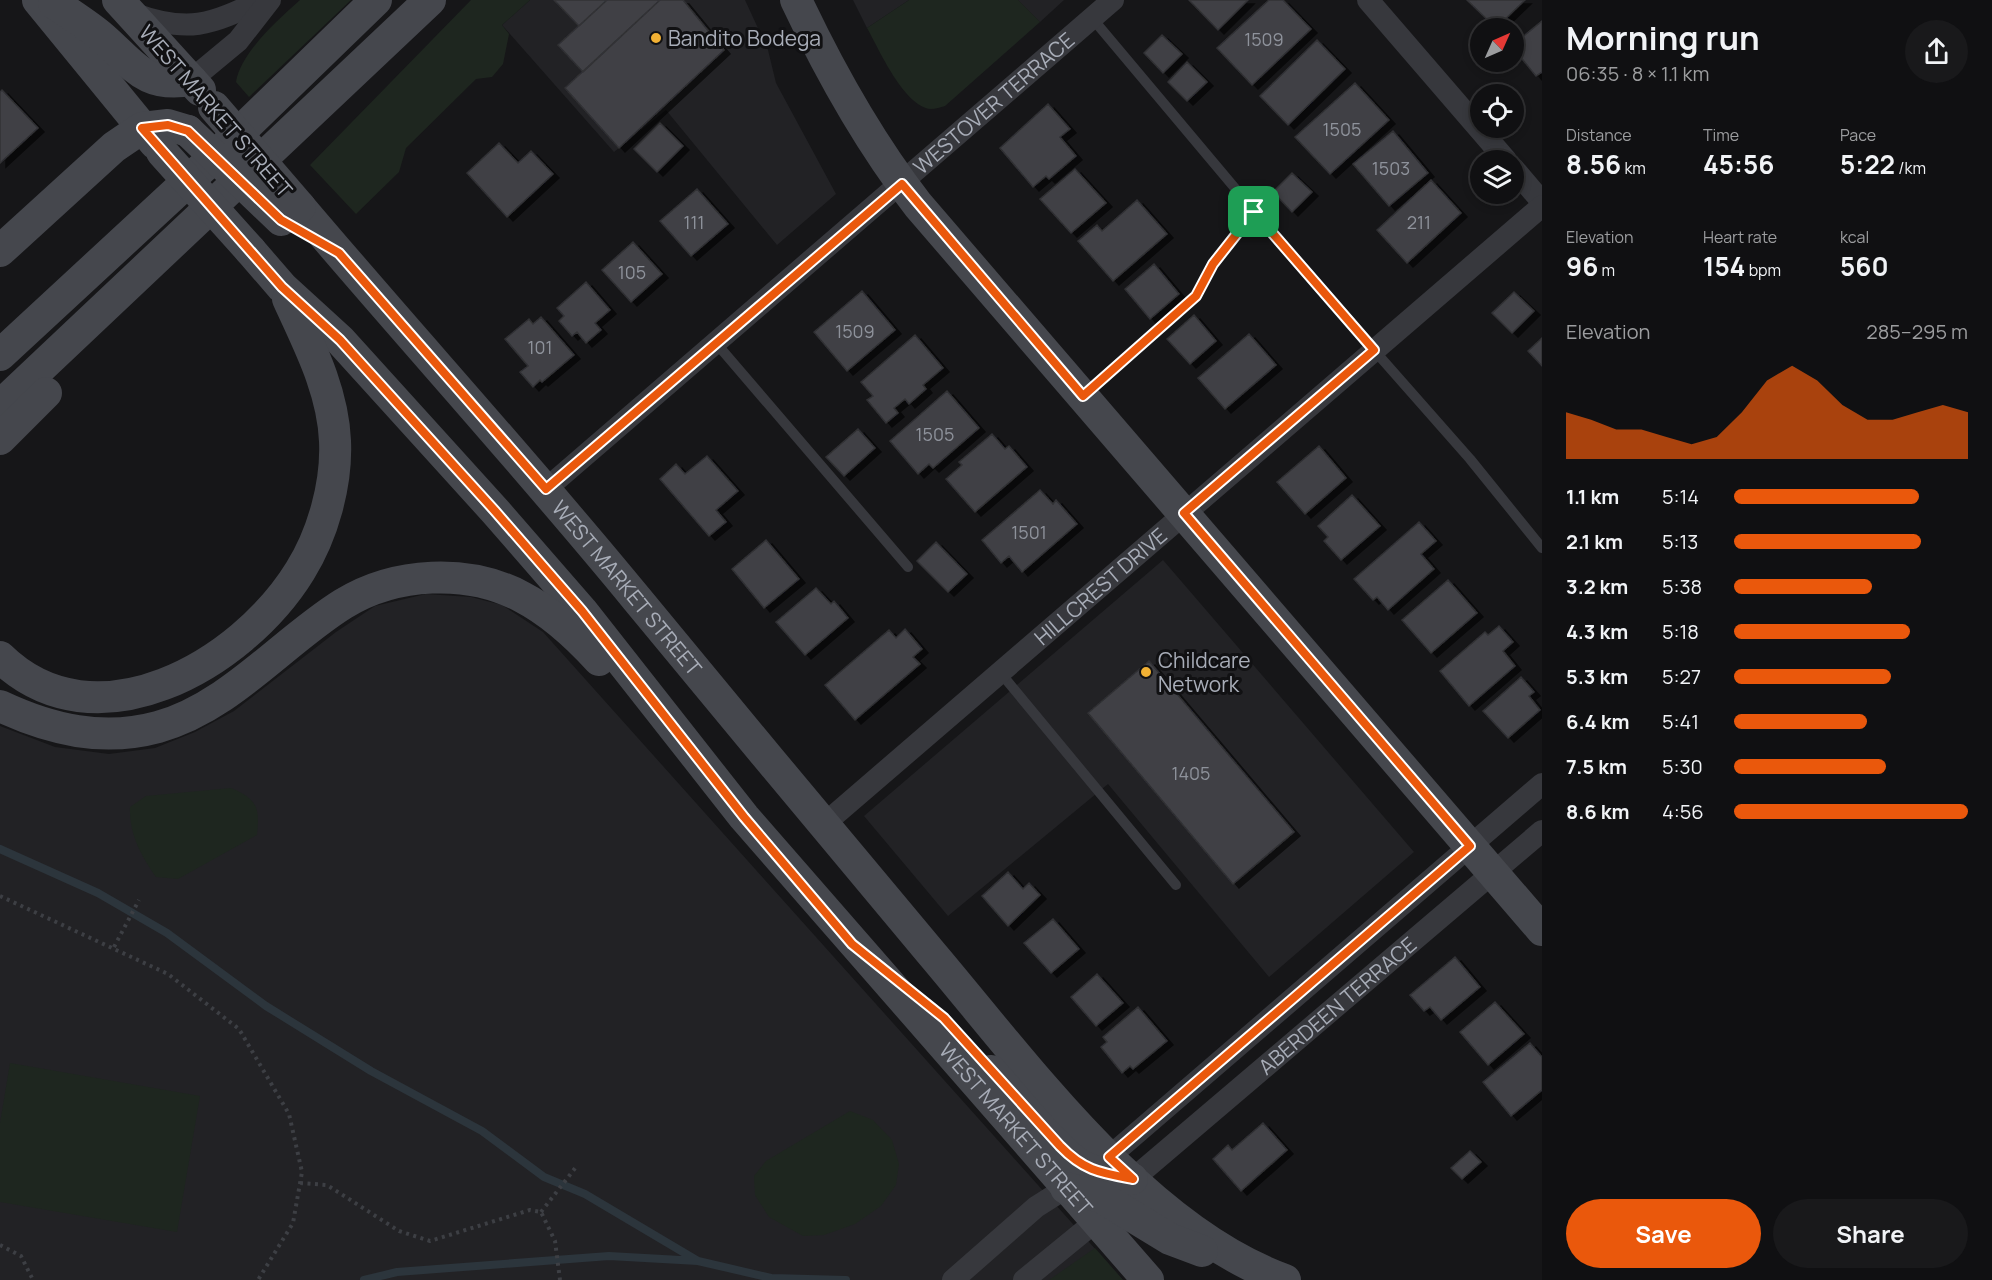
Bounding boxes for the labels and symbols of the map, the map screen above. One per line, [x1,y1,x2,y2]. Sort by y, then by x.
north arrow [1470,18,1524,72]
street label: WEST MARKET STREET [133,19,299,204]
place label: Bandito Bodega [668,24,821,52]
street label: WESTOVER TERRACE [907,26,1080,180]
house number: 1509 [1244,27,1284,51]
marker: Bandito Bodega [649,31,663,45]
house number: 1505 [1323,117,1361,141]
house number: 1503 [1372,156,1410,180]
pin [1228,186,1279,237]
house number: 111 [683,210,705,234]
house number: 211 [1407,210,1431,234]
house number: 105 [618,260,646,284]
house number: 1509 [835,319,875,343]
house number: 101 [527,335,553,359]
house number: 1505 [916,422,954,446]
street label: WEST MARKET STREET [546,494,708,682]
house number: 1501 [1011,520,1047,544]
street label: HILLCREST DRIVE [1028,521,1173,651]
place label: Childcare Network [1158,646,1251,698]
marker: Childcare Network [1139,665,1153,679]
house number: 1405 [1171,761,1211,785]
street label: ABERDEEN TERRACE [1252,930,1422,1080]
street label: WEST MARKET STREET [933,1037,1099,1222]

